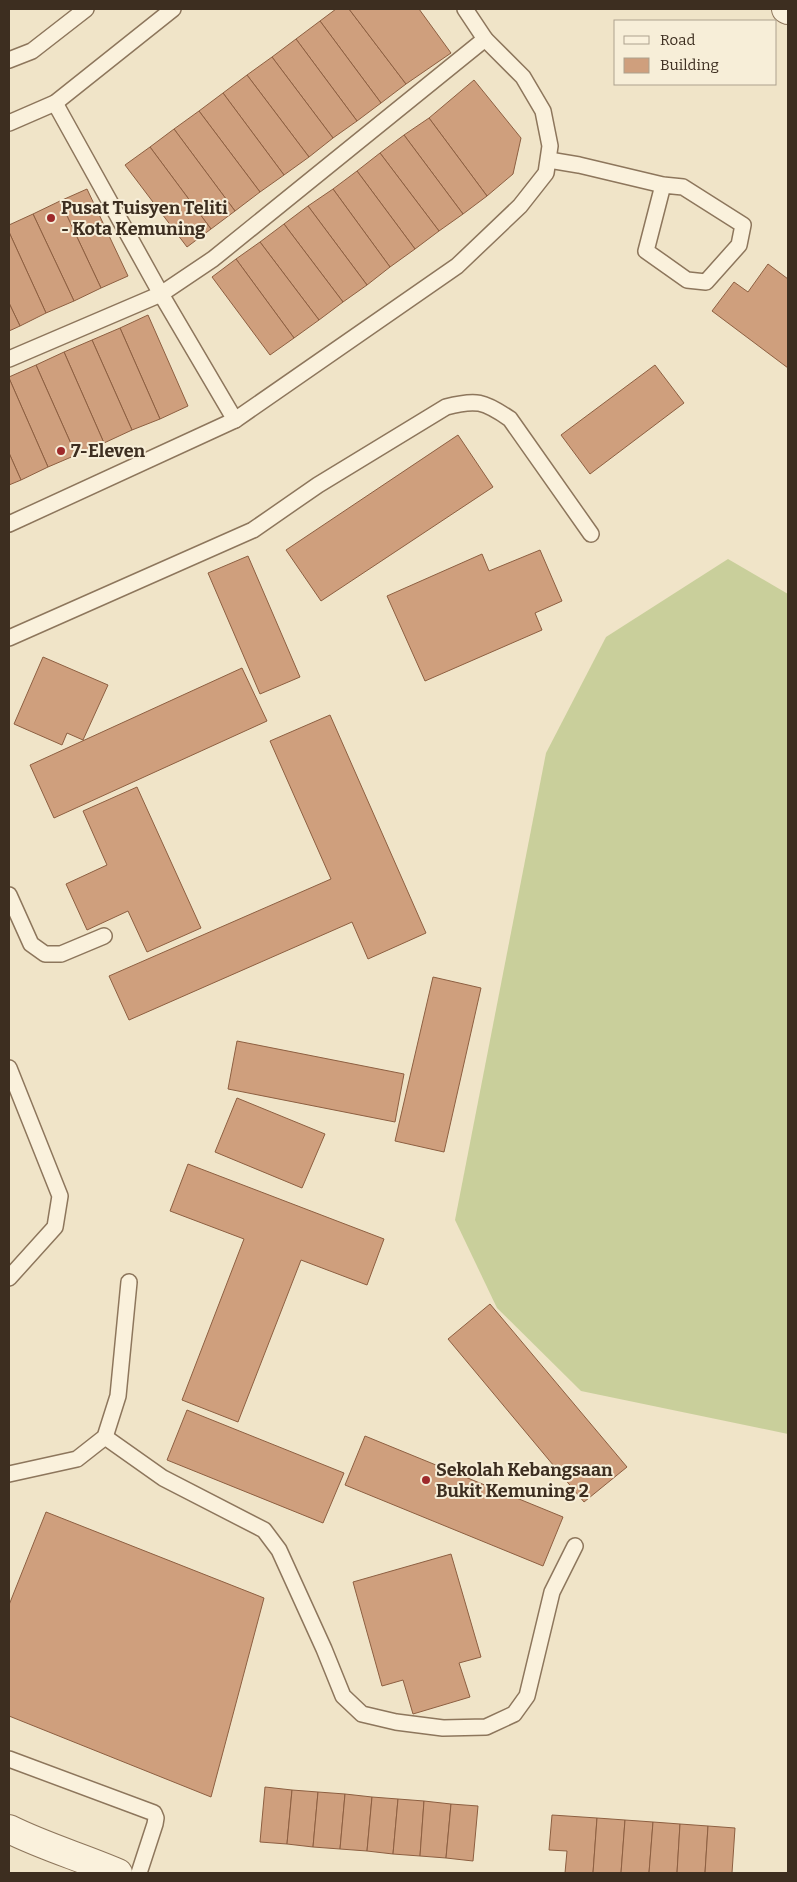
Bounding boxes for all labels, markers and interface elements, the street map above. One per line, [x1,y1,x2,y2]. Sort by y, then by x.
legend [614,20,777,85]
text: Road [660,31,695,49]
text: Building [660,56,719,74]
place label: Pusat Tuisyen Teliti - Kota Kemuning [61,197,228,240]
marker: Pusat Tuisyen Teliti - Kota Kemuning [45,212,57,224]
place label: 7-Eleven [71,440,146,462]
marker: 7-Eleven [55,445,67,457]
place label: Sekolah Kebangsaan Bukit Kemuning 2 [436,1459,613,1502]
marker: Sekolah Kebangsaan Bukit Kemuning 2 [420,1474,432,1486]

